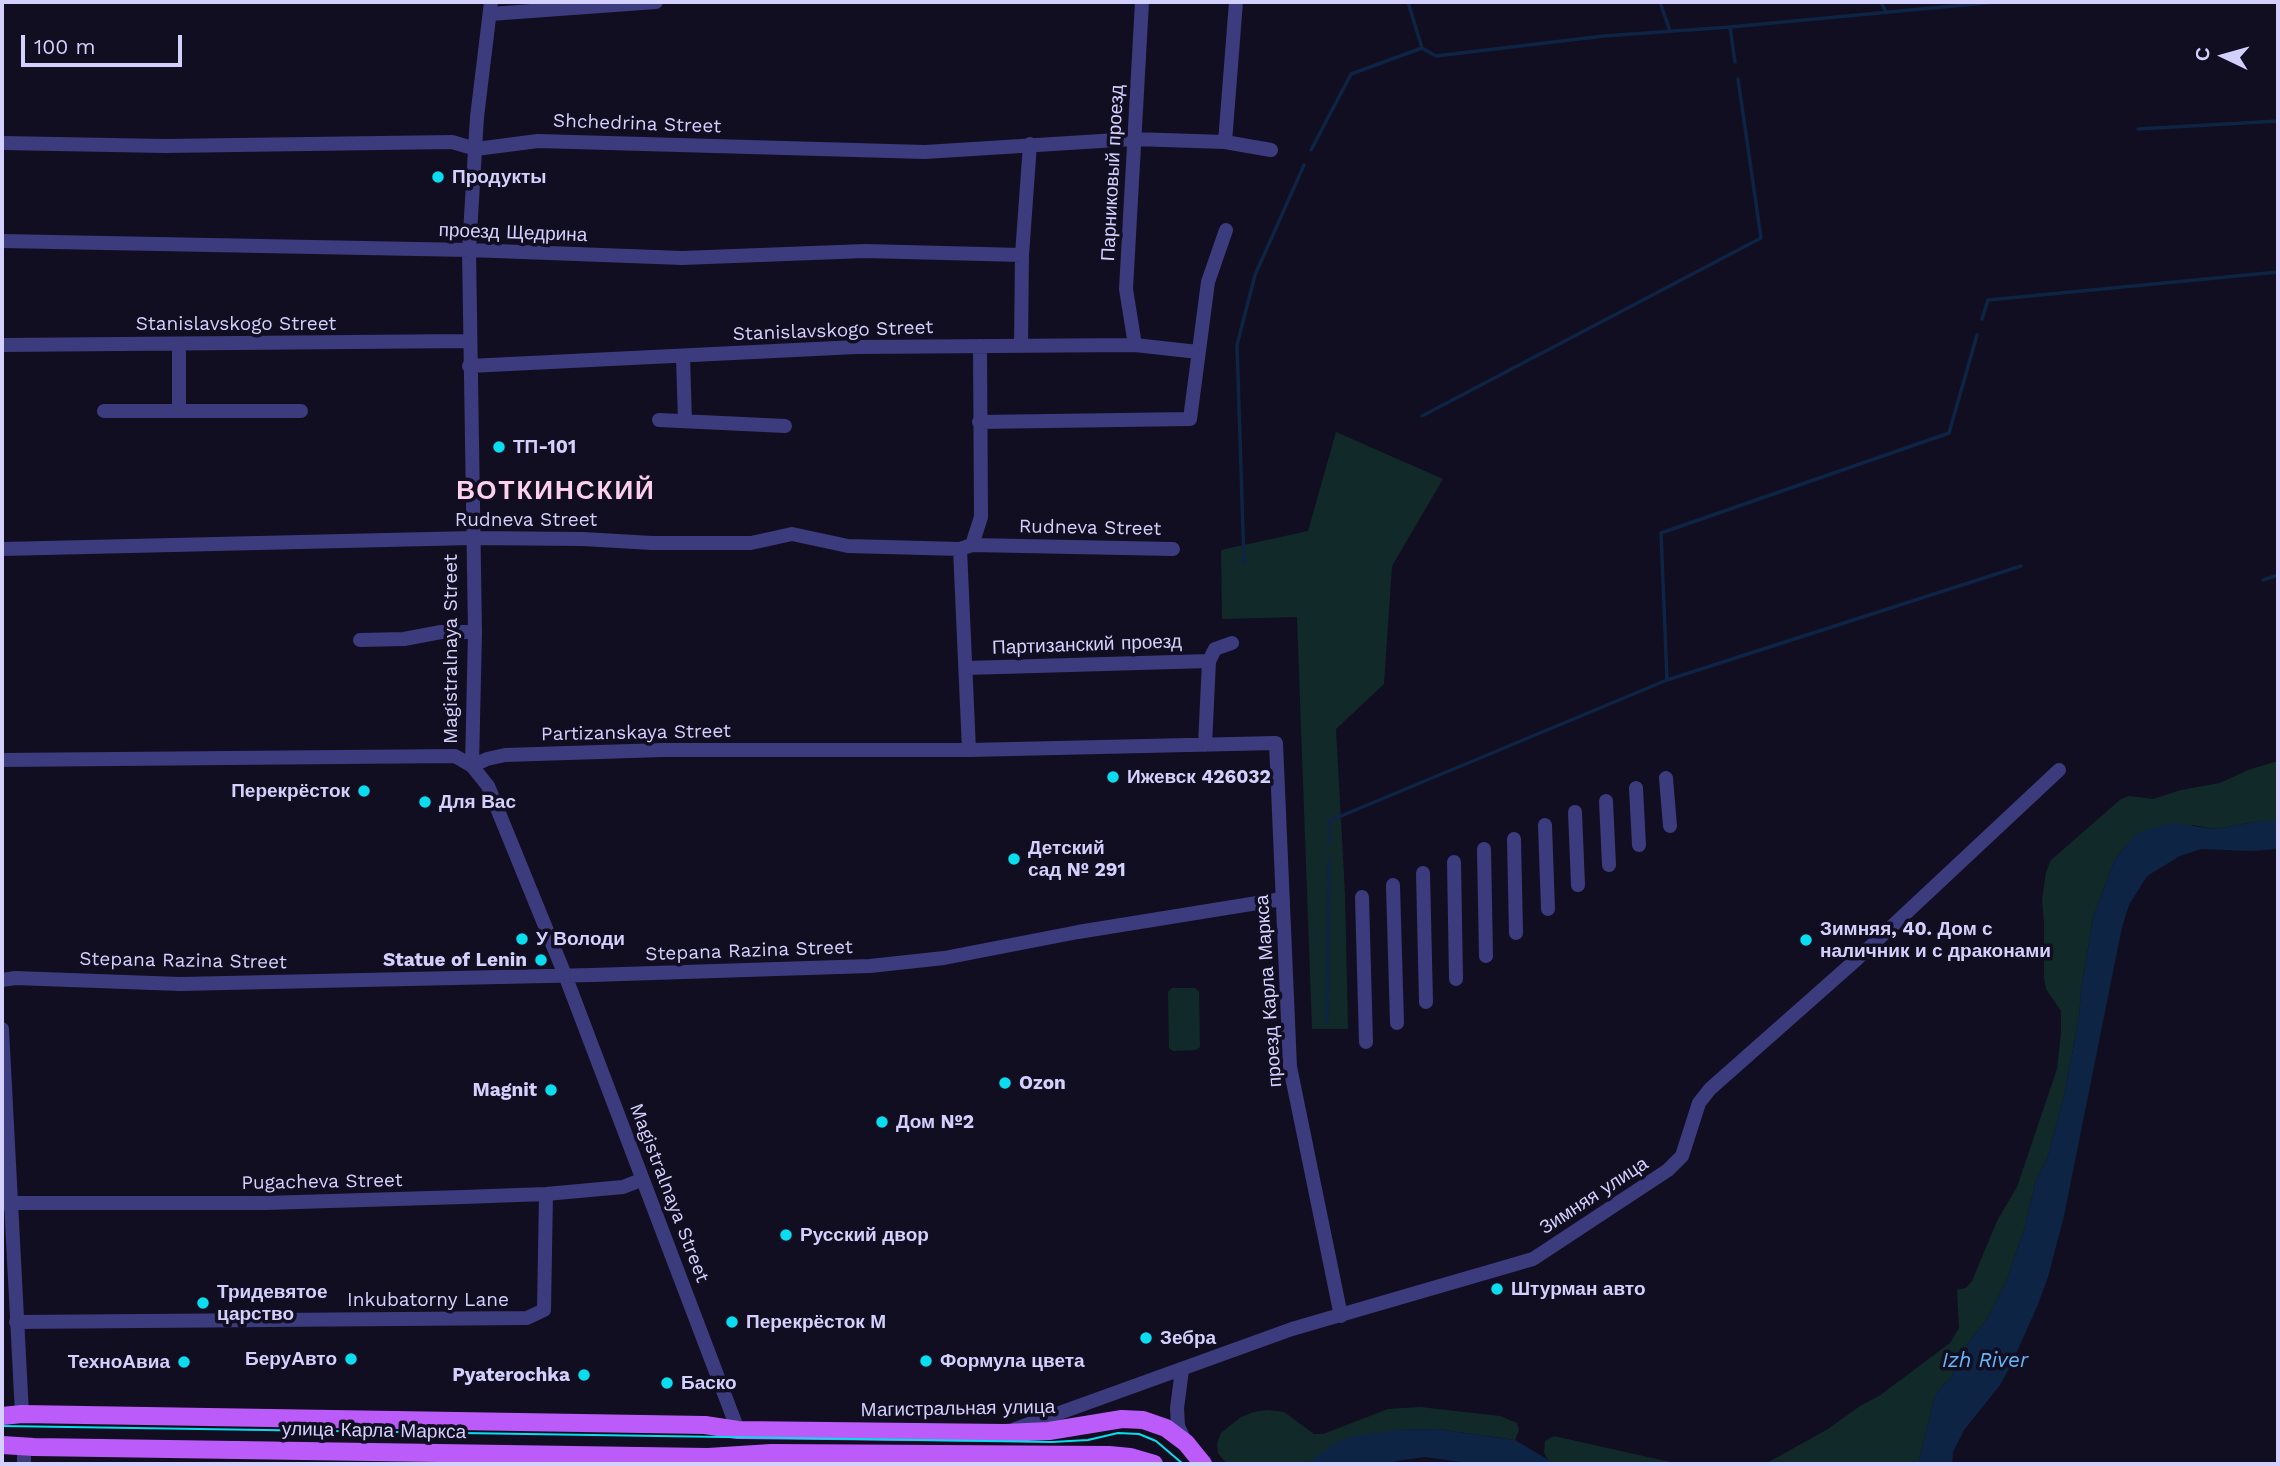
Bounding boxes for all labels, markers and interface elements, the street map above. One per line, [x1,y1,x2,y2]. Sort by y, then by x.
scale bar [24,21,186,65]
north arrow [2189,21,2259,91]
text: 100 m [34,34,96,59]
text: С [2191,46,2215,62]
street label: Парниковый проезд [1097,84,1129,262]
street label: Shchedrina Street [553,110,721,138]
place label: Продукты [452,166,547,188]
marker: Продукты [430,169,446,185]
street label: проезд Щедрина [438,219,588,247]
street label: Stanislavskogo Street [136,313,336,335]
street label: Stanislavskogo Street [732,316,934,346]
place label: ТП-101 [513,436,576,458]
marker: ТП-101 [491,439,507,455]
district label: ВОТКИНСКИЙ [457,475,655,507]
street label: Rudneva Street [455,509,597,531]
street label: Rudneva Street [1019,515,1161,541]
street label: Magistralnaya Street [440,554,462,744]
street label: Партизанский проезд [992,630,1182,660]
street label: Partizanskaya Street [541,720,731,746]
place label: Ижевск 426032 [1127,766,1271,788]
marker: Ижевск 426032 [1105,769,1121,785]
place label: Перекрёсток [231,780,350,802]
marker: Перекрёсток [356,783,372,799]
place label: Для Вас [439,791,516,813]
marker: Для Вас [417,794,433,810]
place label: Детский сад № 291 [1028,837,1126,881]
marker: Детский сад № 291 [1006,851,1022,867]
street label: проезд Карла Маркса [1251,894,1287,1088]
place label: Зимняя, 40. Дом с наличник и с драконами [1820,918,2051,962]
place label: У Володи [536,928,625,950]
marker: У Володи [514,931,530,947]
marker: Зимняя, 40. Дом с наличник и с драконами [1798,932,1814,948]
street label: Stepana Razina Street [645,936,853,966]
street label: Stepana Razina Street [79,948,287,974]
place label: Statue of Lenin [383,949,527,971]
marker: Statue of Lenin [533,952,549,968]
place label: Ozon [1019,1072,1066,1094]
marker: Ozon [997,1075,1013,1091]
place label: Magnit [472,1079,537,1101]
marker: Magnit [543,1082,559,1098]
street label: Magistralnaya Street [624,1100,714,1286]
place label: Дом №2 [896,1111,974,1133]
marker: Дом №2 [874,1114,890,1130]
street label: Зимняя улица [1535,1152,1653,1240]
street label: Pugacheva Street [241,1169,403,1195]
place label: Русский двор [800,1224,929,1246]
marker: Русский двор [778,1227,794,1243]
place label: Штурман авто [1511,1278,1645,1300]
place label: Тридевятое царство [217,1281,328,1325]
marker: Штурман авто [1489,1281,1505,1297]
street label: Inkubatorny Lane [347,1289,509,1311]
marker: Тридевятое царство [195,1295,211,1311]
place label: Перекрёсток М [746,1311,886,1333]
marker: Перекрёсток М [724,1314,740,1330]
place label: Зебра [1160,1327,1216,1349]
marker: Зебра [1138,1330,1154,1346]
place label: БеруАвто [245,1348,337,1370]
water label: Izh River [1942,1348,2028,1374]
place label: Формула цвета [940,1350,1085,1372]
place label: ТехноАвиа [68,1351,170,1373]
marker: БеруАвто [343,1351,359,1367]
marker: Формула цвета [918,1353,934,1369]
marker: ТехноАвиа [176,1354,192,1370]
place label: Pyaterochka [452,1364,570,1386]
marker: Pyaterochka [576,1367,592,1383]
place label: Баско [681,1372,737,1394]
marker: Баско [659,1375,675,1391]
street label: Магистральная улица [861,1396,1055,1422]
street label: улица Карла Маркса [282,1418,466,1444]

